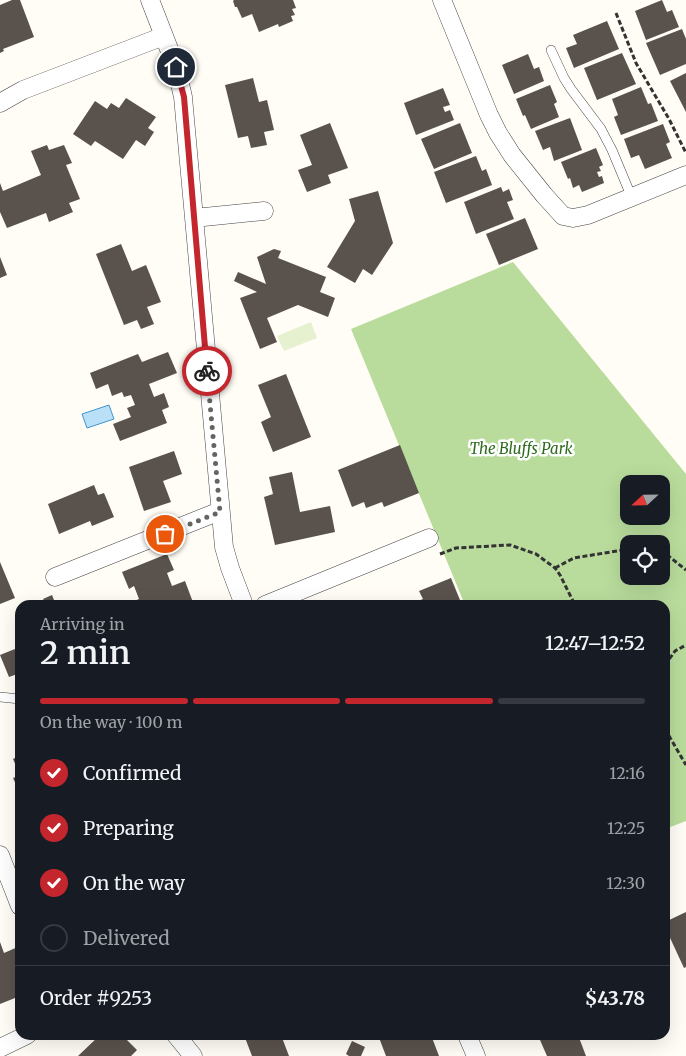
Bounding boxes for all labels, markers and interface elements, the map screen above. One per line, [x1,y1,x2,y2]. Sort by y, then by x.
pin [155,46,197,88]
icon: home [162,53,190,81]
courier [182,346,232,396]
icon: bike [193,357,221,385]
park label: The Bluffs Park [469,439,573,458]
north arrow [620,475,670,525]
map controls [620,475,670,585]
pin [144,513,186,555]
icon: bag [151,520,179,548]
button: locate [620,535,670,585]
text: Arriving in [40,614,125,634]
text: 12:47–12:52 [545,631,645,655]
text: 2 min [40,633,130,673]
text: On the way · 100 m [40,712,182,732]
icon: check [40,759,68,787]
text: Confirmed [83,761,181,785]
text: 12:16 [609,763,645,783]
icon: check [40,814,68,842]
text: Preparing [83,816,174,840]
text: 12:25 [607,818,645,838]
icon: check [40,869,68,897]
text: On the way [83,871,185,895]
text: 12:30 [606,873,645,893]
text: Delivered [83,926,170,950]
text: Order #9253 [40,986,152,1010]
text: $43.78 [585,986,645,1010]

